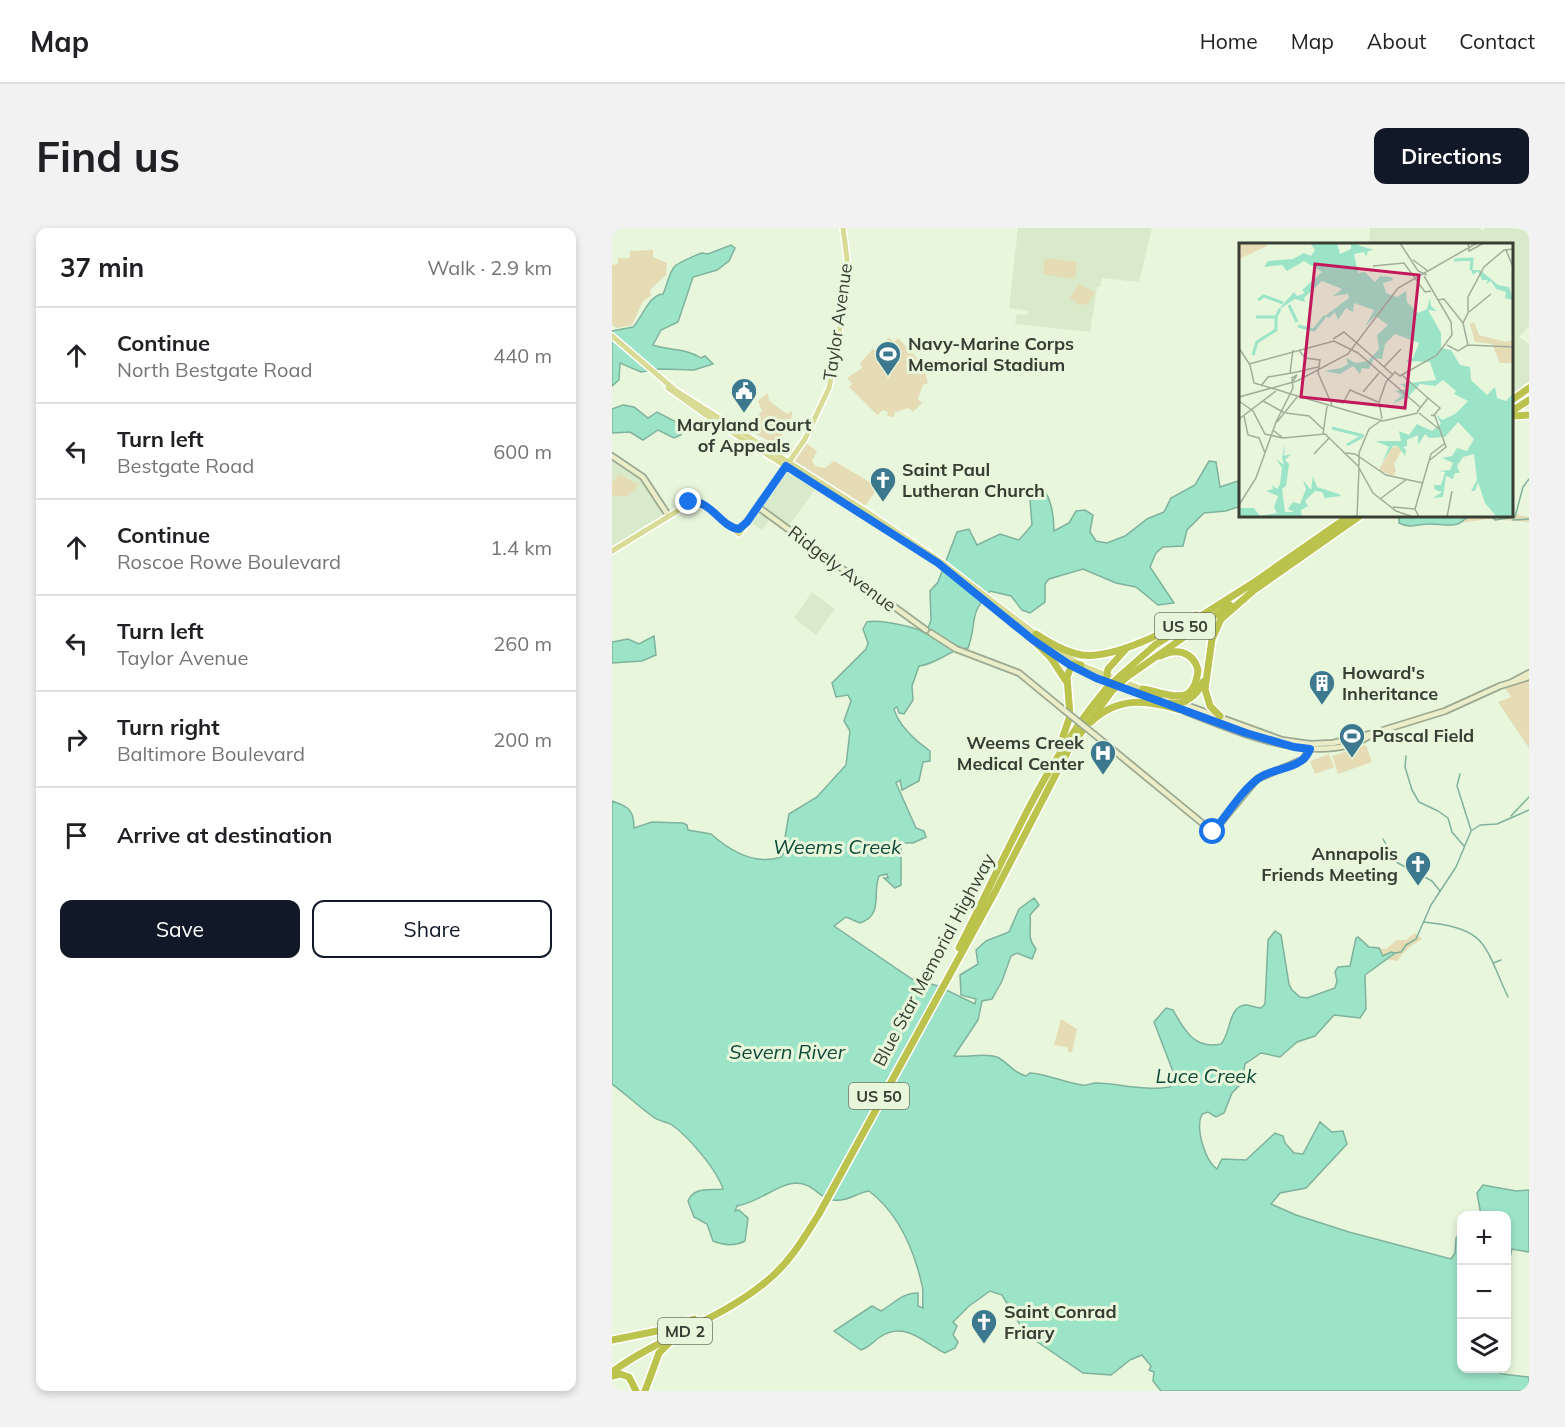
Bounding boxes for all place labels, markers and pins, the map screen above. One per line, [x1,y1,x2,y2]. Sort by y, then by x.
place label: Navy-Marine Corps Memorial Stadium [908,332,1074,376]
sports icon: Navy-Marine Corps Memorial Stadium [873,339,903,377]
public building icon: Maryland Court of Appeals [729,376,759,414]
place label: Maryland Court of Appeals [677,413,811,457]
place label: Saint Paul Lutheran Church [902,458,1045,502]
church icon: Saint Paul Lutheran Church [868,465,898,503]
place label: Howard's Inheritance [1342,661,1438,705]
building icon: Howard's Inheritance [1307,668,1337,706]
sports icon: Pascal Field [1337,721,1367,759]
place label: Pascal Field [1372,724,1474,747]
place label: Weems Creek Medical Center [957,731,1085,775]
hospital icon: Weems Creek Medical Center [1088,738,1118,776]
place label: Annapolis Friends Meeting [1261,842,1398,886]
church icon: Annapolis Friends Meeting [1403,849,1433,887]
place label: Saint Conrad Friary [1004,1300,1117,1344]
church icon: Saint Conrad Friary [969,1307,999,1345]

